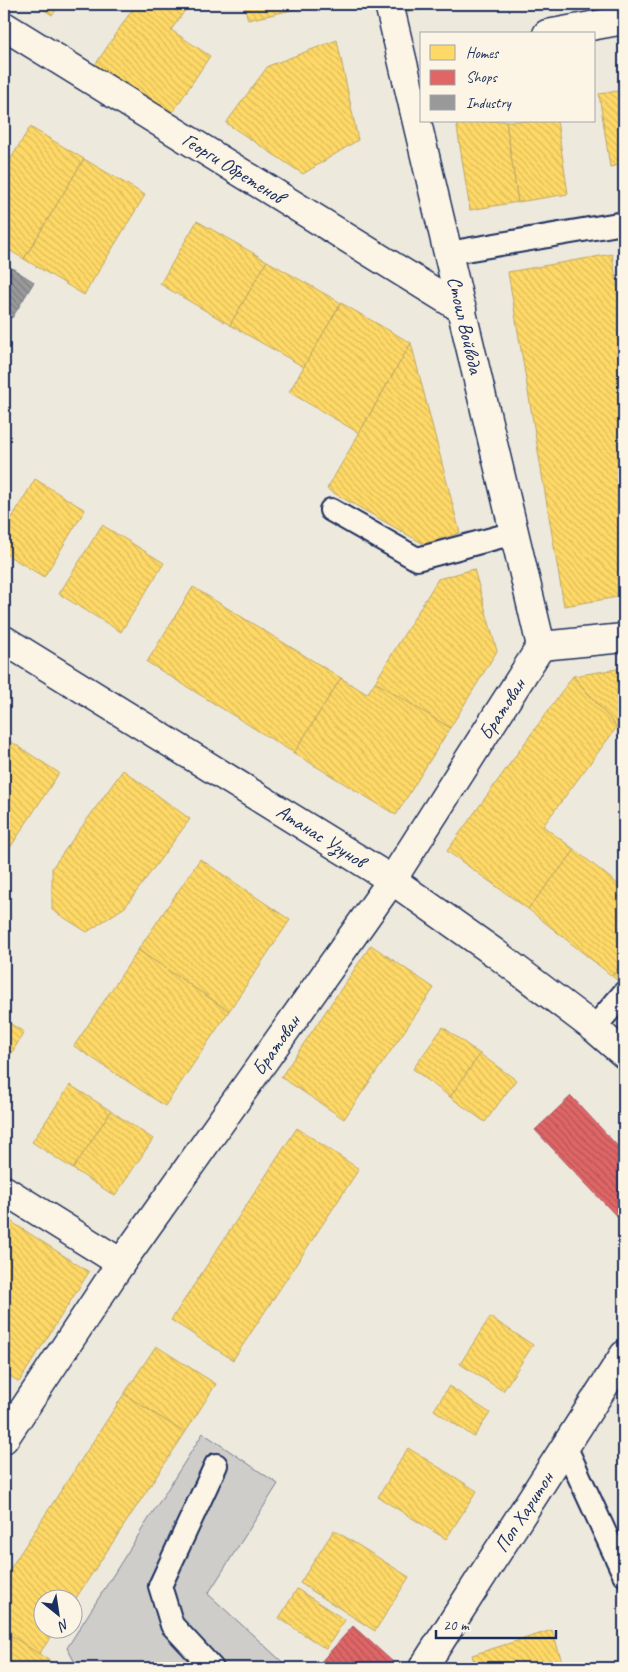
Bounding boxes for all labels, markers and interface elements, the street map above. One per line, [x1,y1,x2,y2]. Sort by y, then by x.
legend [420,32,596,122]
text: Homes [466,44,500,63]
text: Shops [466,68,499,87]
text: Industry [466,94,513,113]
street label: Георги Обретенов [178,127,293,212]
street label: Стоил Войвода [442,274,489,378]
street label: Братован [473,672,532,744]
street label: Атанас Узунов [271,799,374,876]
street label: Братован [246,1008,307,1080]
street label: Поп Харитон [489,1466,560,1557]
north arrow [32,1590,82,1640]
scale bar [436,1607,556,1639]
text: N [54,1615,72,1636]
text: 20 m [443,1616,470,1635]

